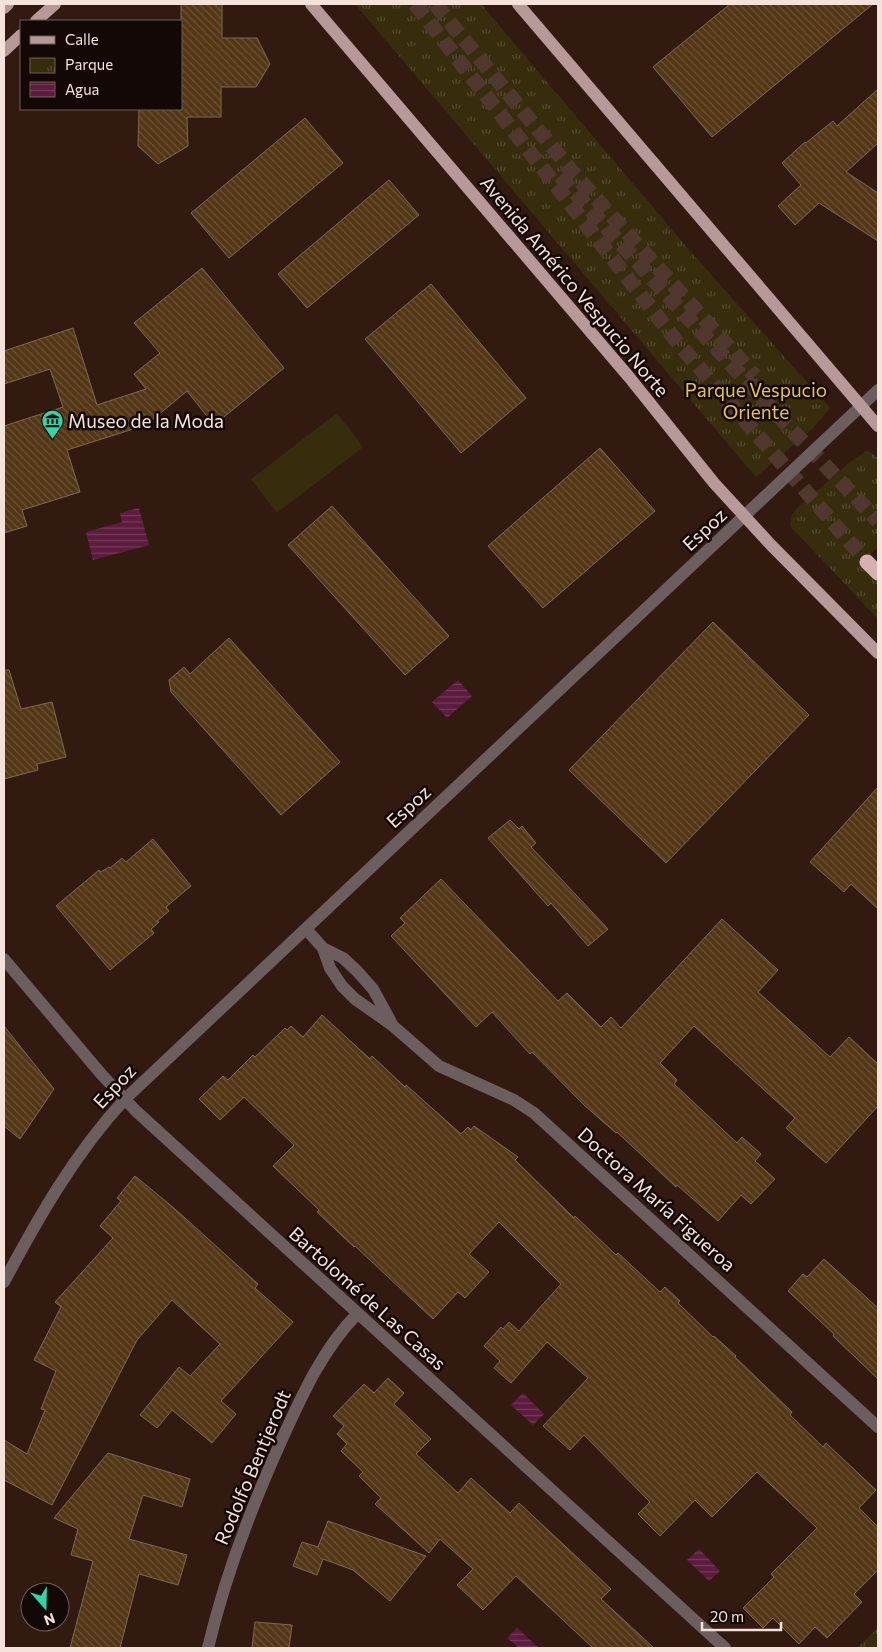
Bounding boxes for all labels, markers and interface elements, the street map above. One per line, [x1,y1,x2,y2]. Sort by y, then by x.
legend [20,20,182,110]
text: Calle [65,30,99,48]
text: Parque [65,55,113,73]
text: Agua [65,80,99,98]
street label: Avenida Américo Vespucio Norte [476,171,674,401]
park label: Parque Vespucio Oriente [685,378,827,423]
museum icon: Museo de la Moda [40,408,64,439]
place label: Museo de la Moda [68,409,224,432]
street label: Espoz [677,503,731,555]
street label: Espoz [381,780,435,832]
street label: Espoz [88,1059,140,1113]
street label: Doctora María Figueroa [574,1122,740,1276]
street label: Bartolomé de Las Casas [285,1221,451,1375]
street label: Rodolfo Bentjerodt [209,1386,295,1548]
north arrow [20,1582,70,1632]
scale bar [702,1600,781,1632]
text: 20 m [710,1607,744,1625]
text: N [42,1610,57,1629]

